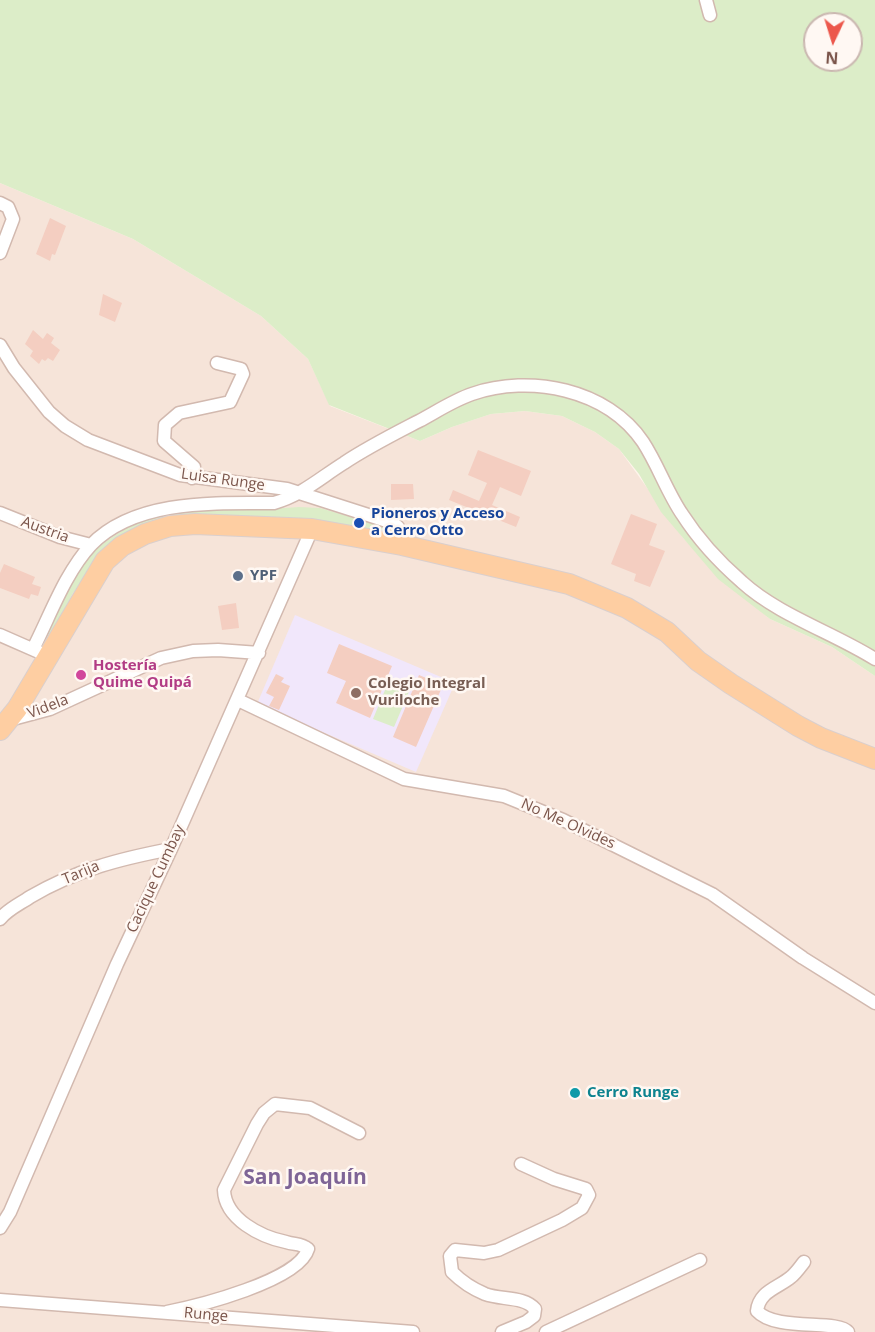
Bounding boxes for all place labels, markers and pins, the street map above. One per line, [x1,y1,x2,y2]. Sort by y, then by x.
place label: Pioneros y Acceso a Cerro Otto [371,505,504,540]
marker: Pioneros y Acceso a Cerro Otto [352,516,366,530]
place label: YPF [250,567,277,585]
marker: YPF [231,569,245,583]
place label: Hostería Quime Quipá [93,657,192,692]
marker: Hostería Quime Quipá [74,668,88,682]
place label: Colegio Integral Vuriloche [368,675,486,710]
marker: Colegio Integral Vuriloche [349,686,363,700]
place label: Cerro Runge [587,1084,679,1102]
marker: Cerro Runge [568,1086,582,1100]

